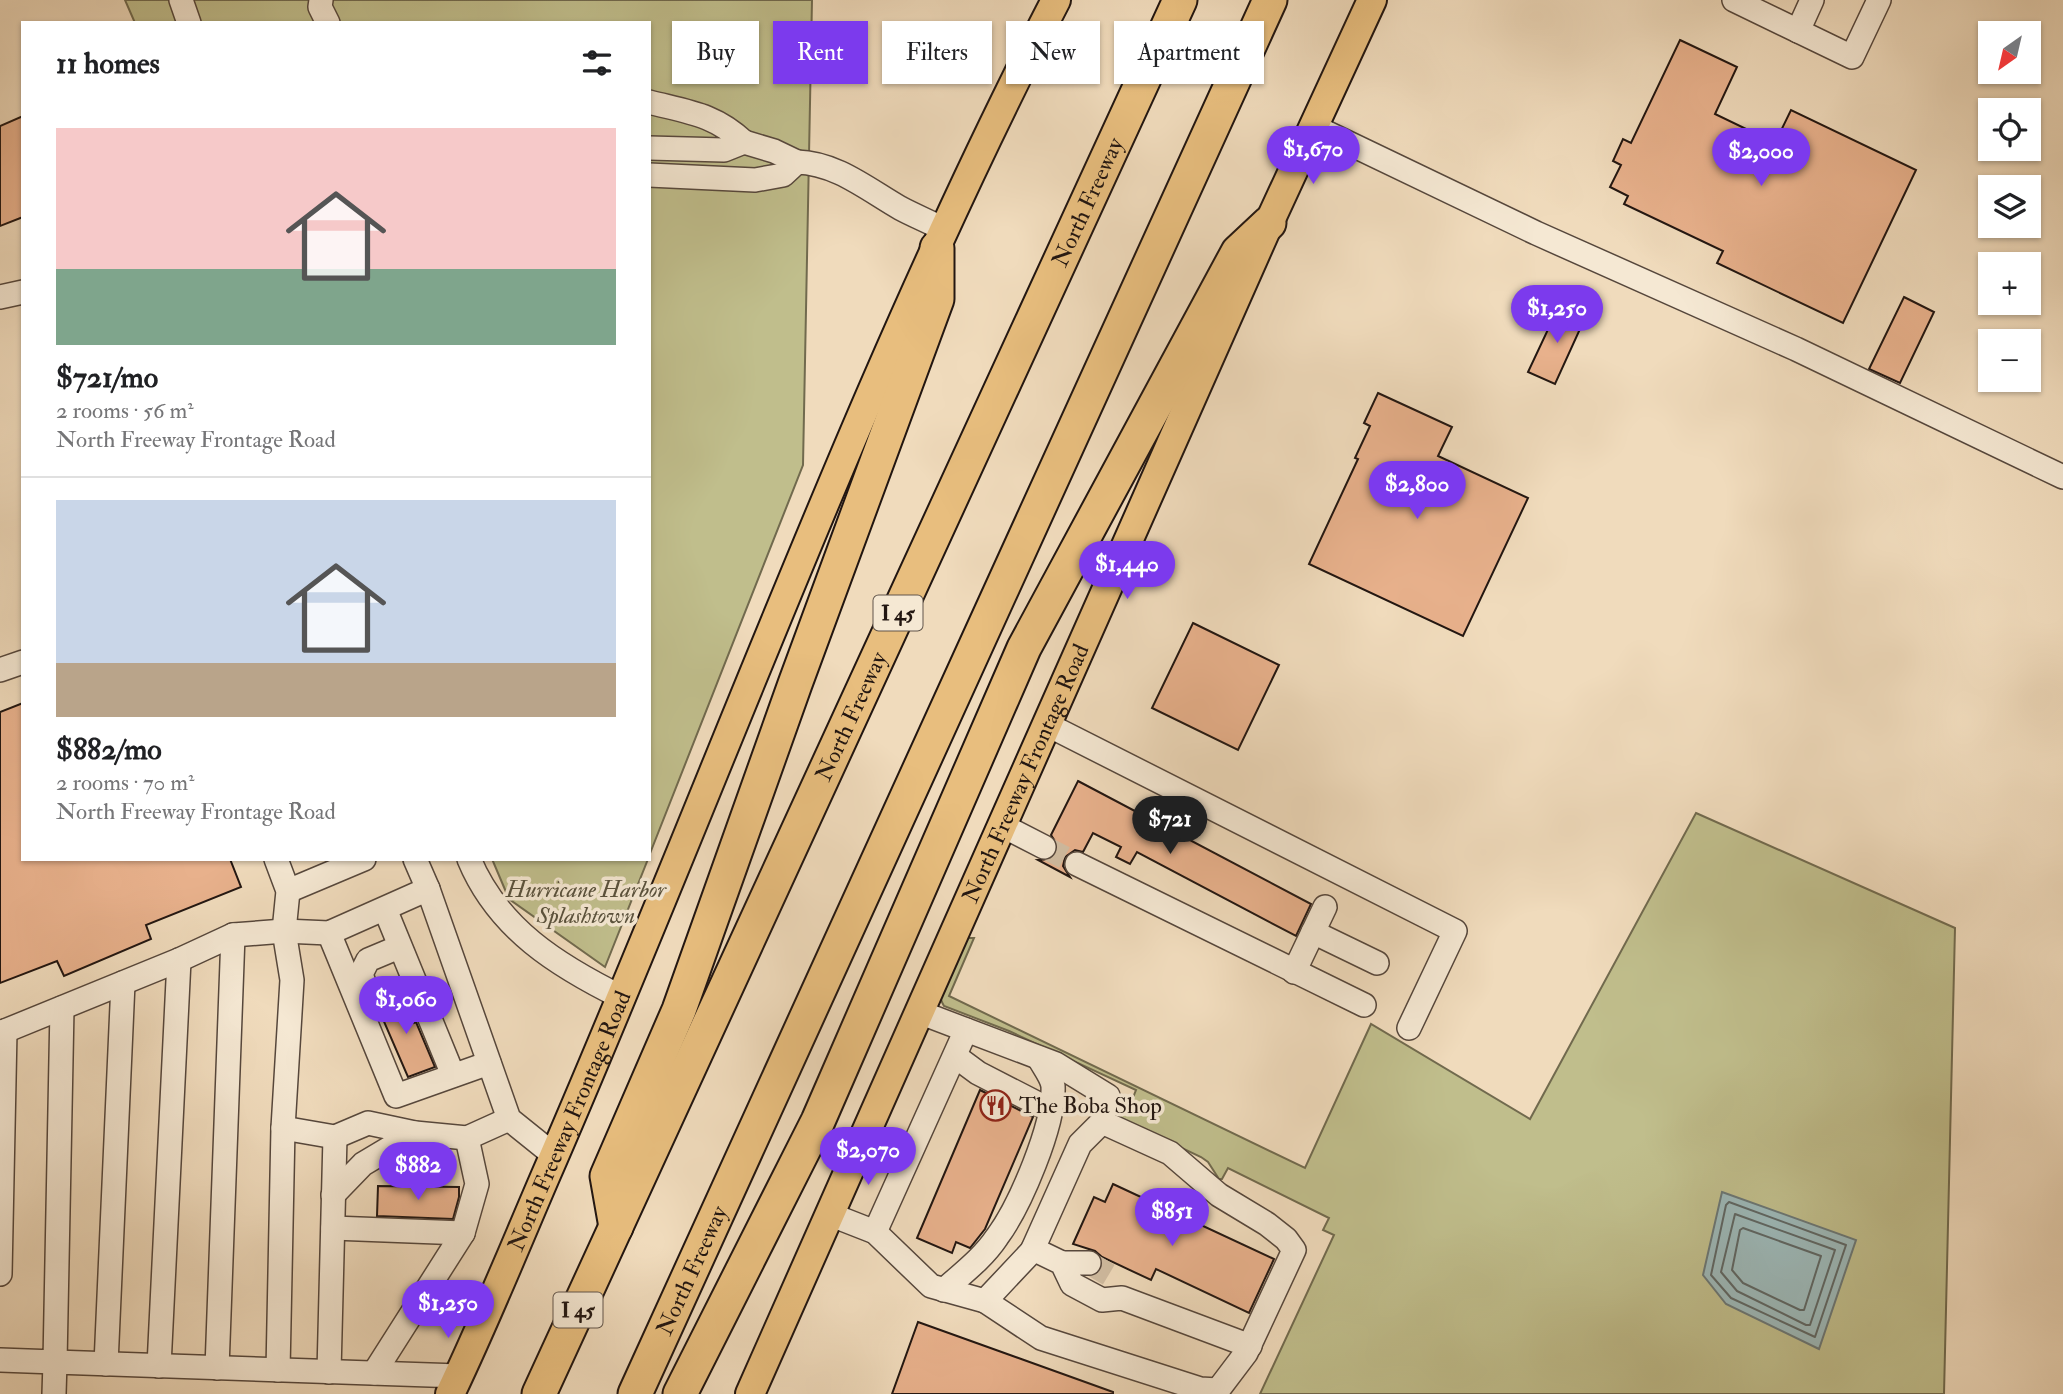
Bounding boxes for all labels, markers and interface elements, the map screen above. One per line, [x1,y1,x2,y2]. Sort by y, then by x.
chip: Buy [672,21,759,84]
chip: Rent [773,21,868,84]
chip: Filters [882,21,992,84]
chip: New [1006,21,1100,84]
chip: Apartment [1114,21,1264,84]
north arrow [1978,21,2040,84]
map controls [1978,21,2041,392]
icon: filters [578,44,616,82]
text: 11 homes [56,45,160,82]
button: locate [1978,98,2041,161]
pin: $1,670 [1256,127,1370,186]
pin: $2,000 [1704,128,1818,188]
street label: North Freeway [1045,132,1130,271]
text: $1,670 [1283,134,1343,163]
text: $2,000 [1728,136,1794,165]
icon: home [273,173,399,299]
button: layers [1978,175,2041,238]
button: + [1978,252,2041,315]
pin: $1,250 [1500,286,1614,345]
text: $1,250 [1527,293,1587,322]
button: − [1978,329,2041,392]
text: $721/mo [56,359,158,396]
text: 2 rooms · 56 m² [56,396,194,425]
text: North Freeway Frontage Road [56,425,336,454]
pin: $2,800 [1360,462,1474,521]
text: $2,800 [1385,469,1449,498]
pin: $1,440 [1070,542,1184,601]
icon: home [273,545,399,671]
text: $1,440 [1095,549,1159,578]
road number: I 45 [874,596,922,630]
street label: North Freeway Frontage Road [956,640,1096,907]
street label: North Freeway [809,646,894,786]
text: $882/mo [56,731,162,768]
text: 2 rooms · 70 m² [56,768,195,797]
pin: $721 [1129,796,1211,856]
text: North Freeway Frontage Road [56,797,336,826]
text: $721 [1148,804,1192,833]
park label: Hurricane Harbor Splashtown [505,875,667,930]
pin: $1,060 [349,976,463,1036]
text: $1,060 [375,984,437,1013]
street label: North Freeway Frontage Road [501,987,637,1255]
restaurant icon: The Boba Shop [979,1088,1013,1122]
place label: The Boba Shop [1019,1091,1162,1121]
pin: $2,070 [811,1128,925,1187]
text: $2,070 [836,1135,900,1164]
pin: $882 [377,1142,459,1202]
text: $882 [395,1150,441,1179]
pin: $851 [1131,1188,1213,1248]
text: $851 [1151,1196,1193,1225]
street label: North Freeway [650,1200,734,1340]
pin: $1,250 [391,1280,505,1340]
text: $1,250 [418,1288,478,1317]
road number: I 45 [554,1292,602,1328]

